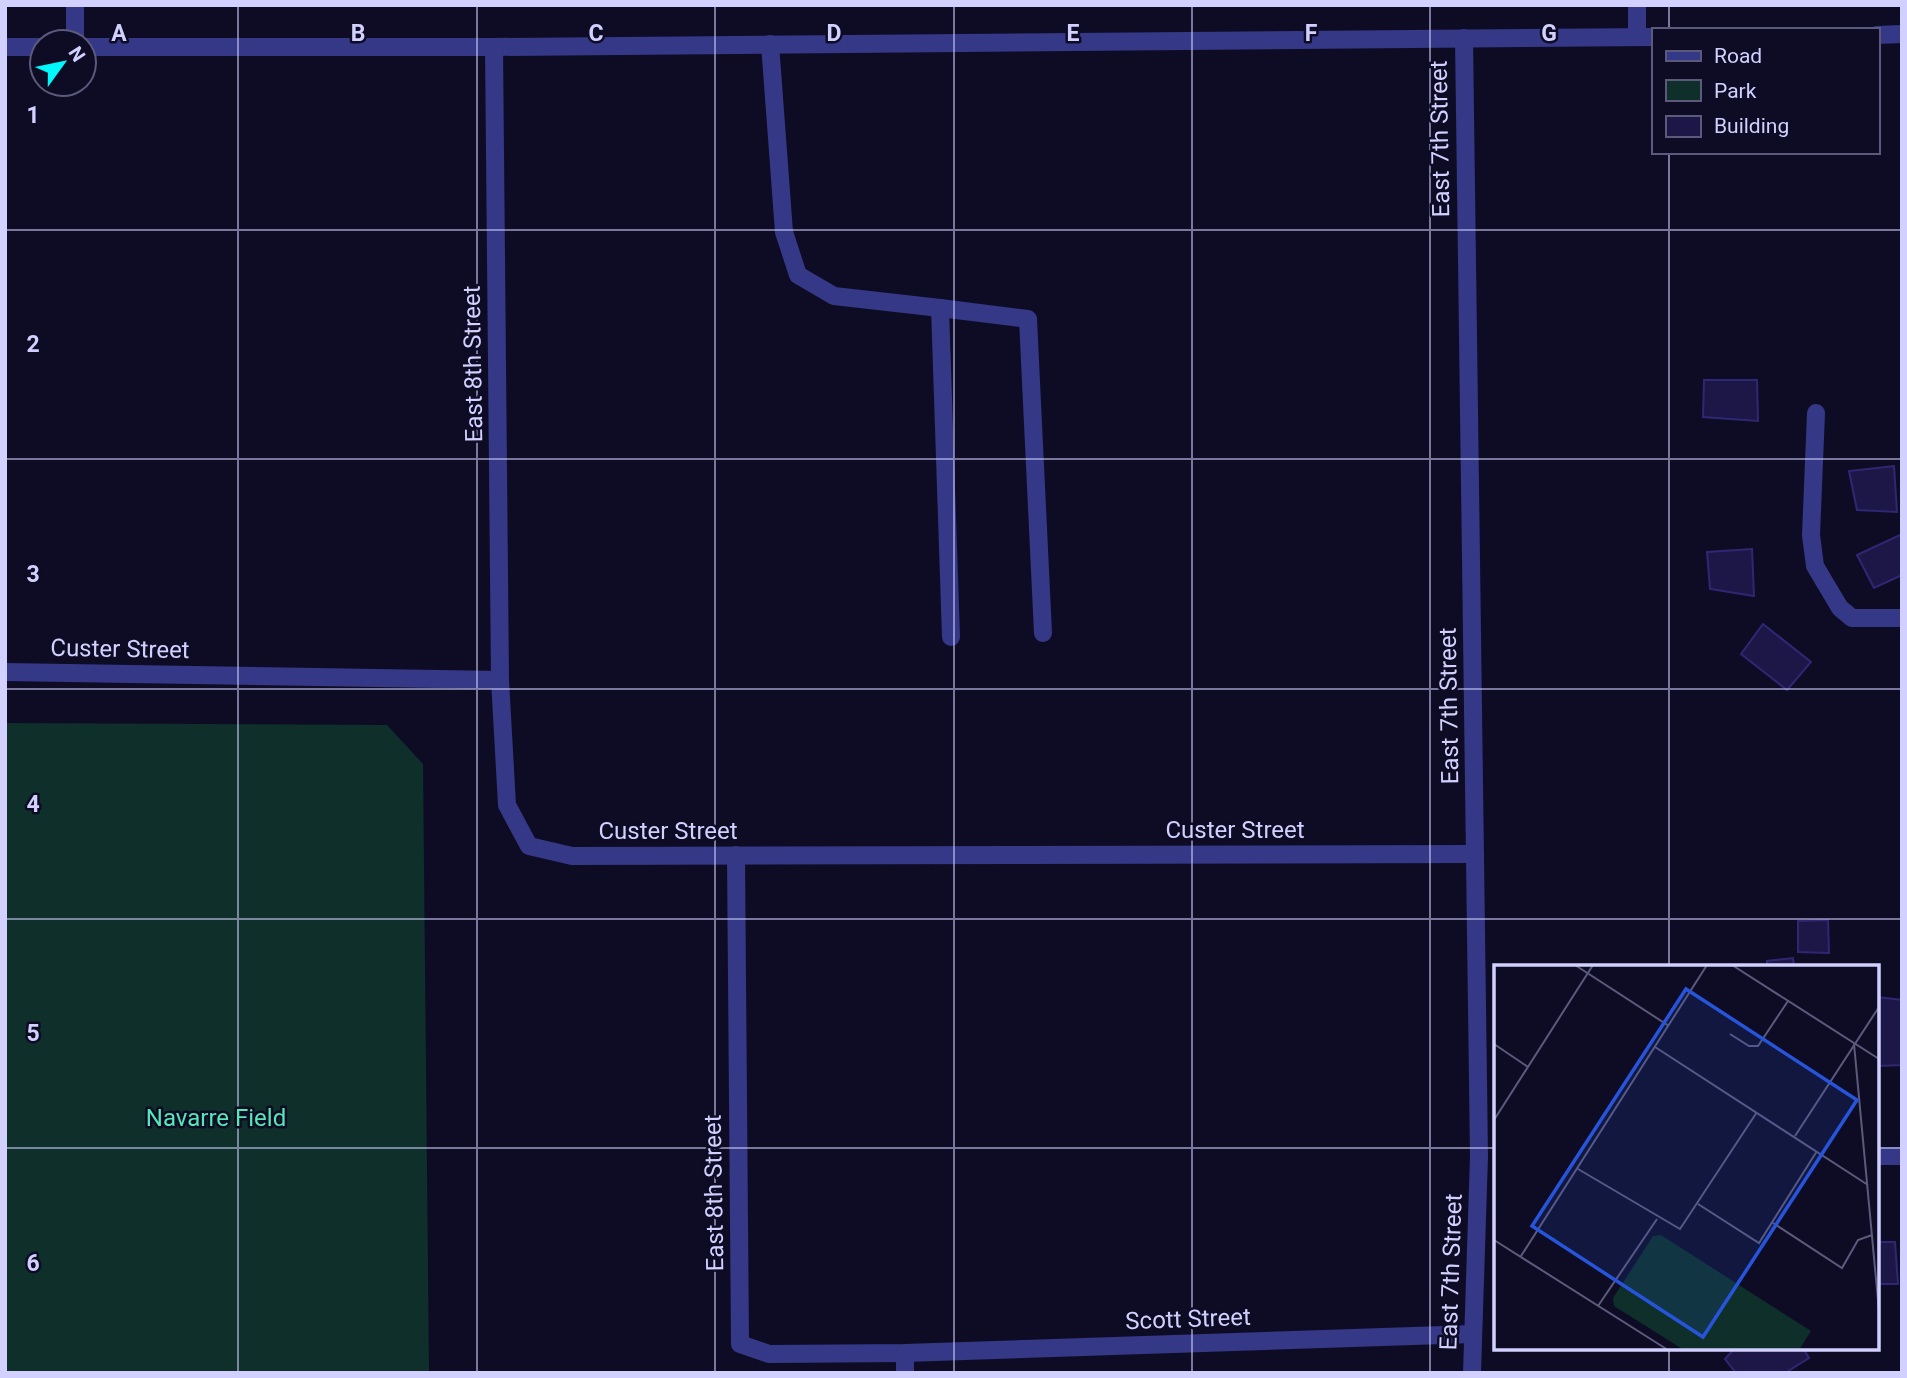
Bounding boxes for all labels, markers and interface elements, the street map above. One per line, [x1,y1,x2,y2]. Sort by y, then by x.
text: A [111,20,127,47]
text: B [351,20,365,47]
text: C [588,20,604,47]
text: D [827,20,841,47]
text: E [1067,20,1080,47]
text: F [1305,20,1318,47]
text: G [1541,20,1557,47]
north arrow [28,28,98,98]
legend [1652,28,1879,154]
text: N [64,42,90,66]
text: Road [1714,44,1762,68]
street label: East 7th Street [1425,60,1455,218]
text: Park [1714,79,1757,103]
text: 1 [26,102,40,129]
text: Building [1714,114,1789,138]
street label: East 8th Street [458,285,488,443]
text: 2 [26,331,40,358]
text: 3 [26,561,40,588]
street label: East 7th Street [1434,627,1464,785]
street label: Custer Street [50,634,190,664]
text: 4 [26,791,40,818]
street label: Custer Street [1165,816,1305,844]
street label: Custer Street [598,817,738,845]
inset map [1494,965,1879,1350]
text: 5 [26,1020,40,1047]
park label: Navarre Field [146,1104,286,1132]
street label: East 8th Street [699,1114,729,1272]
street label: East 7th Street [1434,1193,1468,1351]
text: 6 [26,1250,40,1277]
street label: Scott Street [1125,1303,1251,1335]

